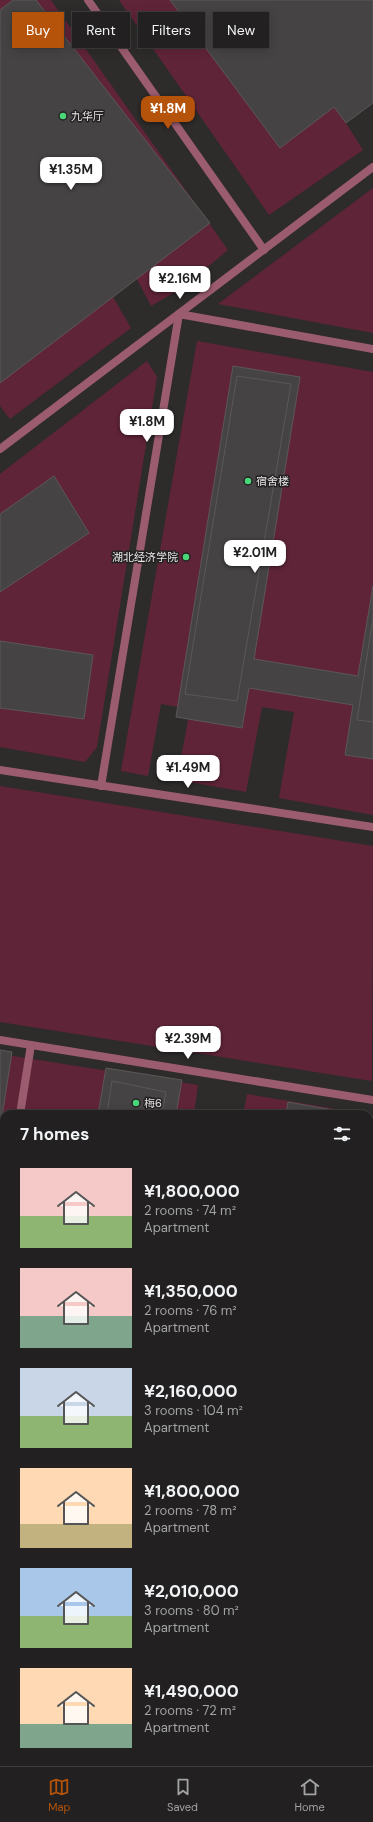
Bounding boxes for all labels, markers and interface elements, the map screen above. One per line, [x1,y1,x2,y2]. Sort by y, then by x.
chip: Buy [12,12,64,48]
chip: Rent [72,12,130,48]
chip: Filters [138,12,205,48]
chip: New [213,12,269,48]
pin: ¥1.8M [140,96,196,130]
text: ¥1.8M [150,100,186,117]
place label: 九华厅 [71,109,104,123]
marker: 九华厅 [58,111,68,121]
pin: ¥1.35M [38,157,104,191]
text: ¥1.35M [49,161,93,178]
pin: ¥2.16M [147,266,213,300]
text: ¥2.16M [158,270,202,287]
pin: ¥1.8M [119,409,175,443]
text: ¥1.8M [129,413,165,430]
place label: 宿舍楼 [256,474,289,488]
marker: 宿舍楼 [243,476,253,486]
pin: ¥2.01M [222,540,288,574]
text: ¥2.01M [233,544,277,561]
place label: 湖北经济学院 [112,550,178,564]
marker: 湖北经济学院 [181,552,191,562]
pin: ¥1.49M [155,755,221,789]
text: ¥1.49M [166,759,210,776]
pin: ¥2.39M [155,1026,221,1060]
text: ¥2.39M [165,1030,211,1047]
place label: 梅6 [144,1096,162,1110]
marker: 梅6 [131,1098,141,1108]
text: 7 homes [20,1123,89,1145]
icon: filters [331,1123,353,1145]
text: ¥1,800,000 [144,1180,240,1202]
icon: home [52,1184,100,1232]
text: 2 rooms · 74 m² [144,1202,236,1219]
text: Apartment [144,1219,209,1236]
text: ¥1,350,000 [144,1280,238,1302]
icon: home [52,1284,100,1332]
text: 2 rooms · 76 m² [144,1302,237,1319]
text: Apartment [144,1319,209,1336]
text: ¥2,160,000 [144,1380,238,1402]
icon: home [52,1384,100,1432]
text: 3 rooms · 104 m² [144,1402,243,1419]
text: Apartment [144,1419,209,1436]
text: ¥1,800,000 [144,1480,240,1502]
icon: home [52,1484,100,1532]
text: 2 rooms · 78 m² [144,1502,236,1519]
text: Apartment [144,1519,209,1536]
text: ¥2,010,000 [144,1580,239,1602]
icon: home [52,1584,100,1632]
text: 3 rooms · 80 m² [144,1602,239,1619]
text: Apartment [144,1619,209,1636]
text: ¥1,490,000 [144,1680,239,1702]
icon: home [52,1684,100,1732]
text: 2 rooms · 72 m² [144,1702,236,1719]
text: Apartment [144,1719,209,1736]
tab: Map [48,1776,70,1814]
tab: Saved [167,1776,198,1814]
tab: Home [295,1776,325,1814]

